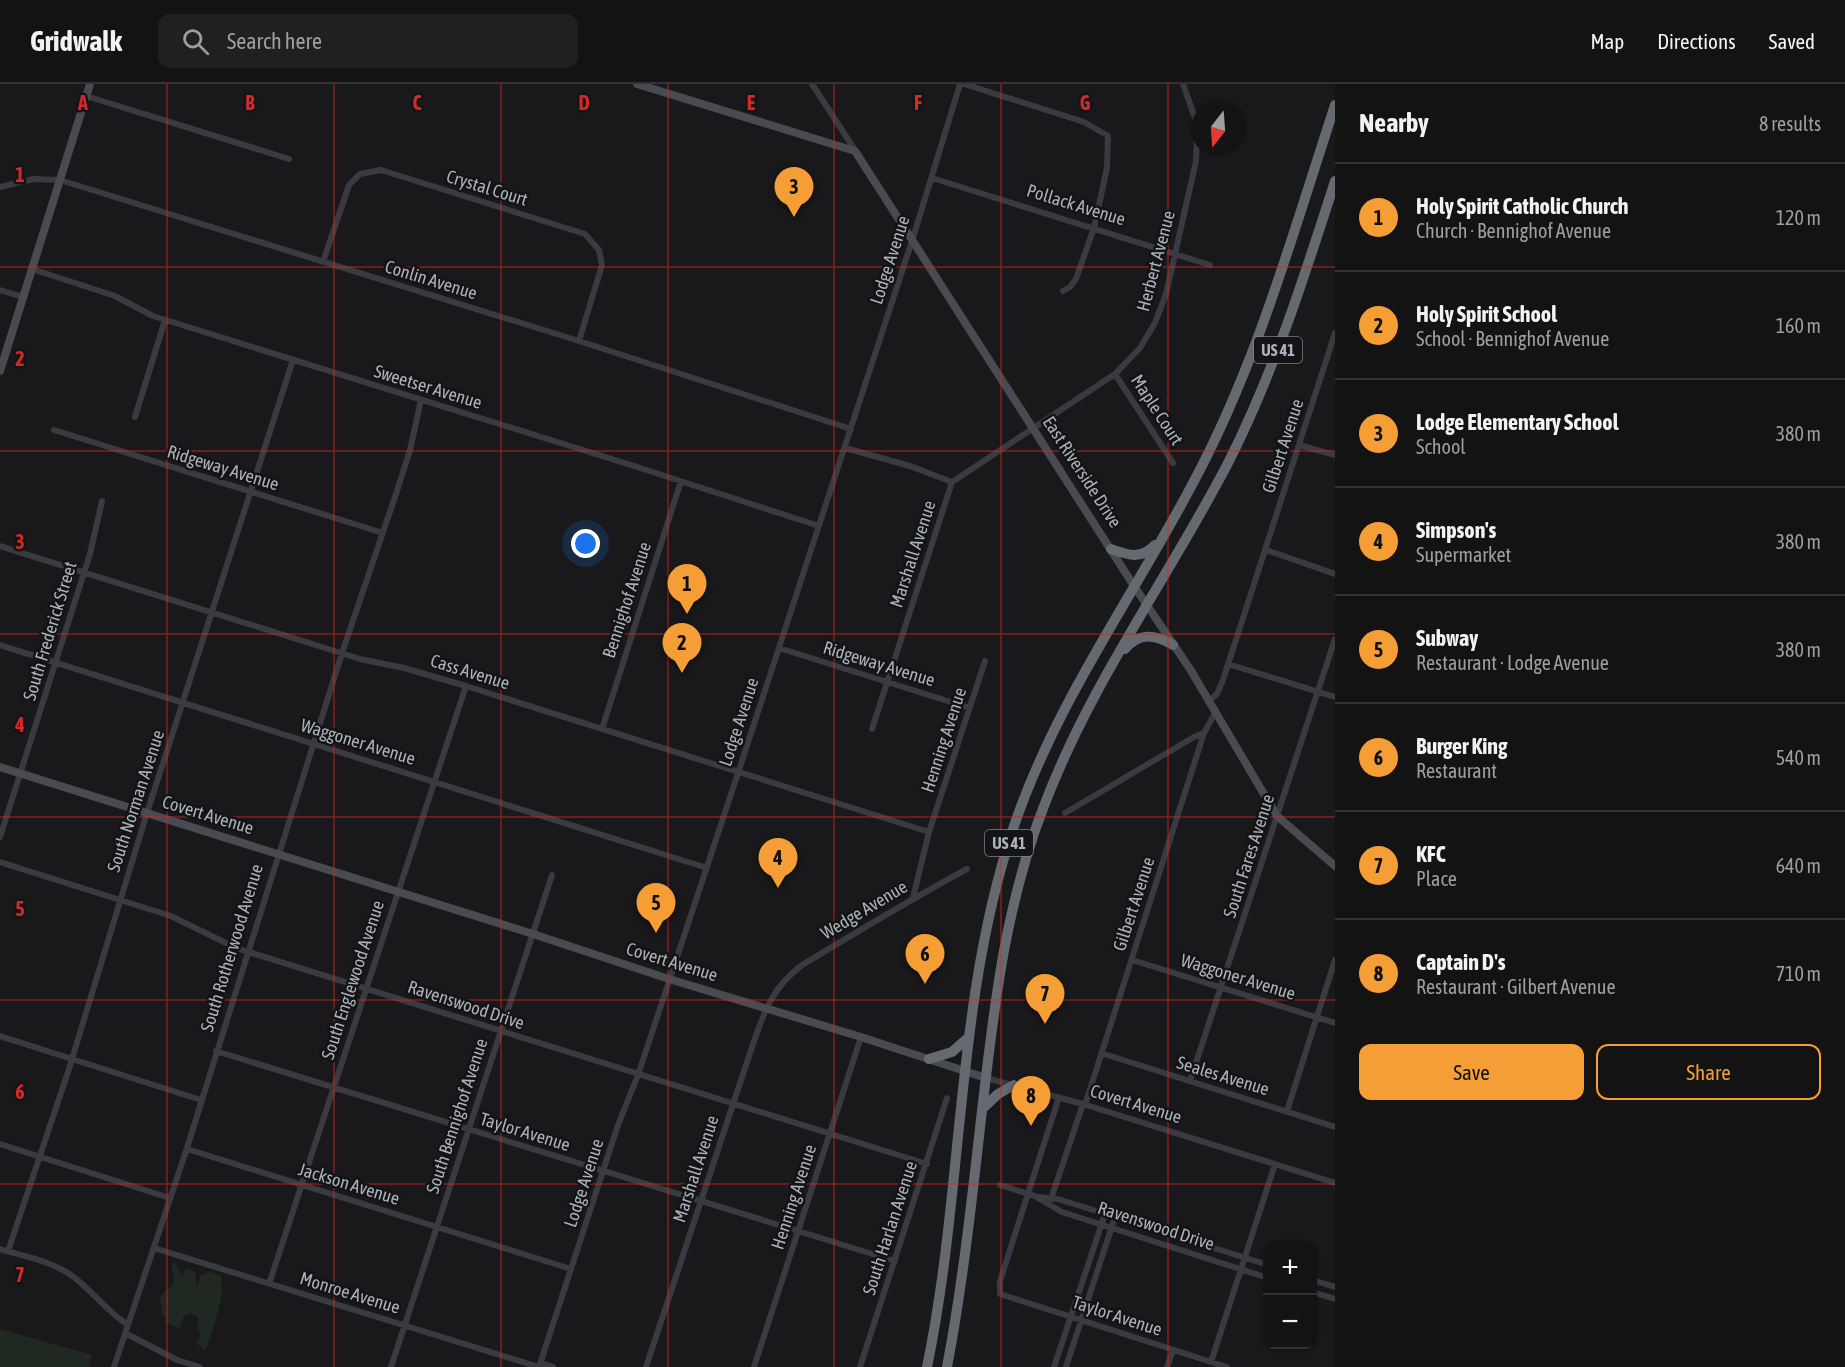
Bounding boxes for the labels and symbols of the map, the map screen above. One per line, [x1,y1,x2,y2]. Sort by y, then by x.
text: A [77,91,88,114]
text: B [245,91,255,114]
text: C [413,91,422,114]
text: D [578,91,590,114]
text: E [747,91,756,114]
text: F [914,91,922,114]
text: G [1080,91,1091,114]
north arrow [1191,102,1245,156]
text: 1 [15,163,25,186]
street label: Crystal Court [444,165,530,210]
pin: 3 [774,168,814,217]
street label: Pollack Avenue [1024,180,1128,229]
street label: Herbert Avenue [1132,208,1179,313]
street label: Lodge Avenue [865,213,914,307]
street label: Conlin Avenue [383,256,480,303]
road number: US 41 [1254,337,1302,363]
text: 2 [15,347,25,370]
street label: Sweetser Avenue [372,360,485,413]
street label: Maple Court [1127,371,1188,449]
street label: Gilbert Avenue [1257,396,1308,496]
street label: East Riverside Drive [1039,412,1126,531]
street label: Ridgeway Avenue [165,441,282,494]
street label: Marshall Avenue [885,498,940,610]
your location [571,529,600,558]
text: 3 [15,530,25,553]
street label: Bennighof Avenue [598,539,655,660]
street label: South Frederick Street [18,559,81,703]
pin: 1 [668,564,706,614]
pin: 2 [662,624,702,673]
street label: Ridgeway Avenue [821,637,938,690]
street label: Cass Avenue [428,650,512,693]
street label: Lodge Avenue [714,675,763,769]
street label: Henning Avenue [917,685,970,795]
text: 4 [14,713,25,736]
street label: Waggoner Avenue [298,714,418,769]
street label: South Norman Avenue [103,727,168,874]
street label: Covert Avenue [160,791,256,838]
street label: South Fares Avenue [1219,792,1278,920]
road number: US 41 [985,830,1033,856]
pin: 4 [758,838,798,888]
street label: Gilbert Avenue [1108,854,1159,954]
street label: South Rotherwood Avenue [196,861,267,1034]
street label: Wedge Avenue [817,876,911,944]
pin: 5 [636,884,676,933]
text: 5 [15,897,25,920]
street label: South Englewood Avenue [317,898,388,1062]
pin: 6 [906,934,944,984]
street label: Covert Avenue [624,938,720,985]
street label: Waggoner Avenue [1178,949,1298,1004]
pin: 7 [1026,974,1064,1024]
street label: Ravenswood Drive [405,976,527,1033]
street label: South Bennighof Avenue [422,1036,491,1196]
street label: Seales Avenue [1174,1052,1272,1100]
pin: 8 [1012,1076,1050,1126]
text: 6 [15,1080,25,1103]
street label: Covert Avenue [1088,1080,1184,1127]
street label: Taylor Avenue [478,1108,573,1155]
street label: Marshall Avenue [668,1113,723,1225]
street label: Lodge Avenue [559,1136,608,1230]
street label: Henning Avenue [767,1142,820,1252]
street label: Jackson Avenue [296,1158,402,1209]
street label: South Harlan Avenue [858,1158,921,1297]
street label: Ravenswood Drive [1095,1197,1217,1254]
text: 7 [15,1263,25,1286]
street label: Monroe Avenue [298,1267,403,1318]
street label: Taylor Avenue [1070,1291,1165,1340]

